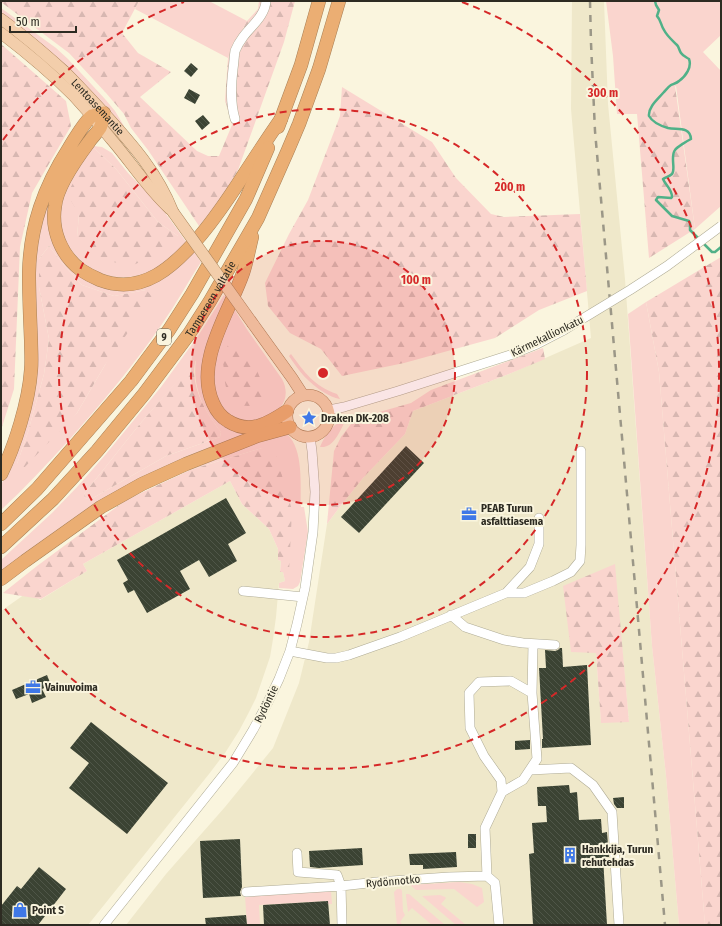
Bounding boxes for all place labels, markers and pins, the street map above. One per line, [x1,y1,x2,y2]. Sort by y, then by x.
centre of rings [316,366,330,380]
place icon: Draken DK-208 [300,409,318,427]
place label: Draken DK-208 [321,412,389,425]
place label: PEAB Turun asfalttiasema [481,502,544,528]
office icon: PEAB Turun asfalttiasema [460,505,478,523]
office icon: Vainuvoima [24,678,42,696]
place label: Vainuvoima [44,681,98,694]
place label: Hankkija, Turun rehutehdas [582,843,653,869]
building icon: Hankkija, Turun rehutehdas [561,846,579,864]
shop icon: Point S [11,901,29,919]
place label: Point S [32,904,64,917]

